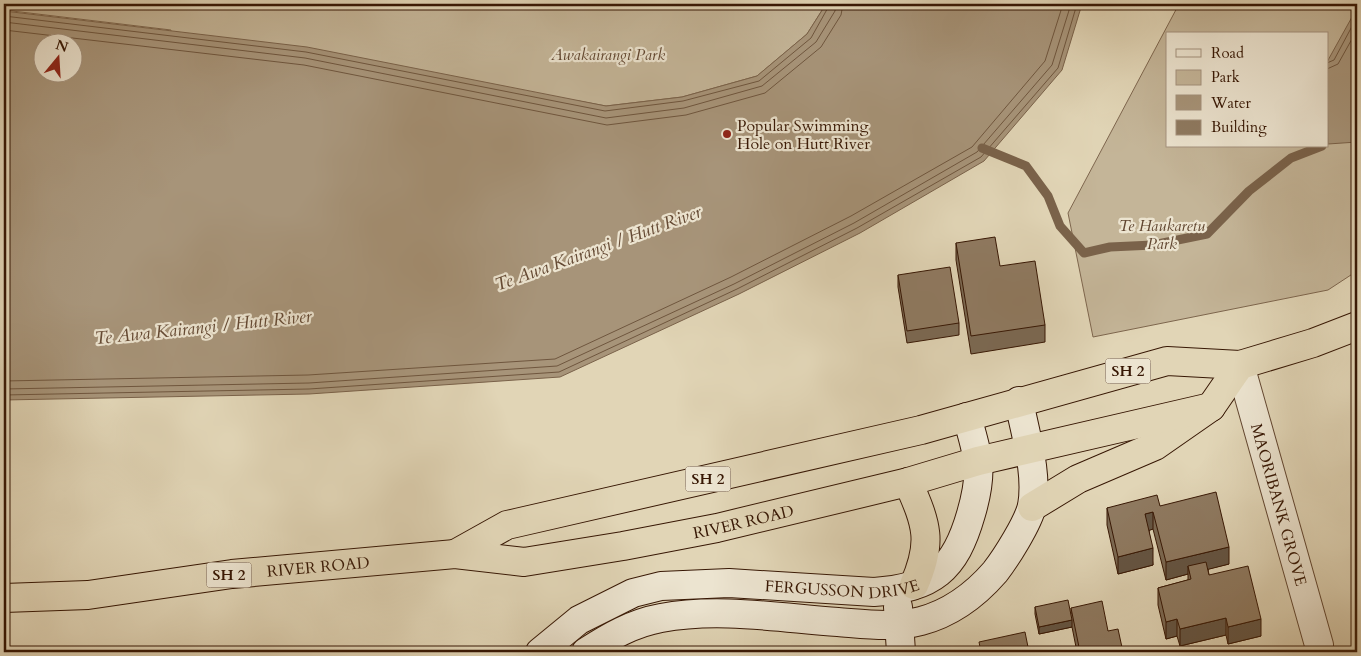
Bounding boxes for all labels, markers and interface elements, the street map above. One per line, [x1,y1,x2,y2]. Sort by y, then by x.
north arrow [32,32,82,82]
legend [1166,32,1328,148]
text: N [53,35,71,57]
text: Road [1211,43,1244,63]
park label: Awakairangi Park [550,44,665,66]
text: Park [1211,67,1240,87]
text: Water [1210,93,1252,113]
place label: Popular Swimming Hole on Hutt River [737,115,870,155]
text: Building [1211,117,1267,137]
marker: Popular Swimming Hole on Hutt River [721,128,733,140]
water label: Te Awa Kairangi / Hutt River [491,199,706,298]
park label: Te Haukaretu Park [1119,215,1205,255]
water label: Te Awa Kairangi / Hutt River [93,304,314,351]
road number: SH 2 [1106,358,1150,384]
street label: MAORIBANK GROVE [1245,421,1312,589]
road number: SH 2 [686,466,730,492]
street label: RIVER ROAD [691,500,796,544]
street label: RIVER ROAD [266,552,370,583]
road number: SH 2 [206,562,252,588]
street label: FERGUSSON DRIVE [764,574,922,604]

